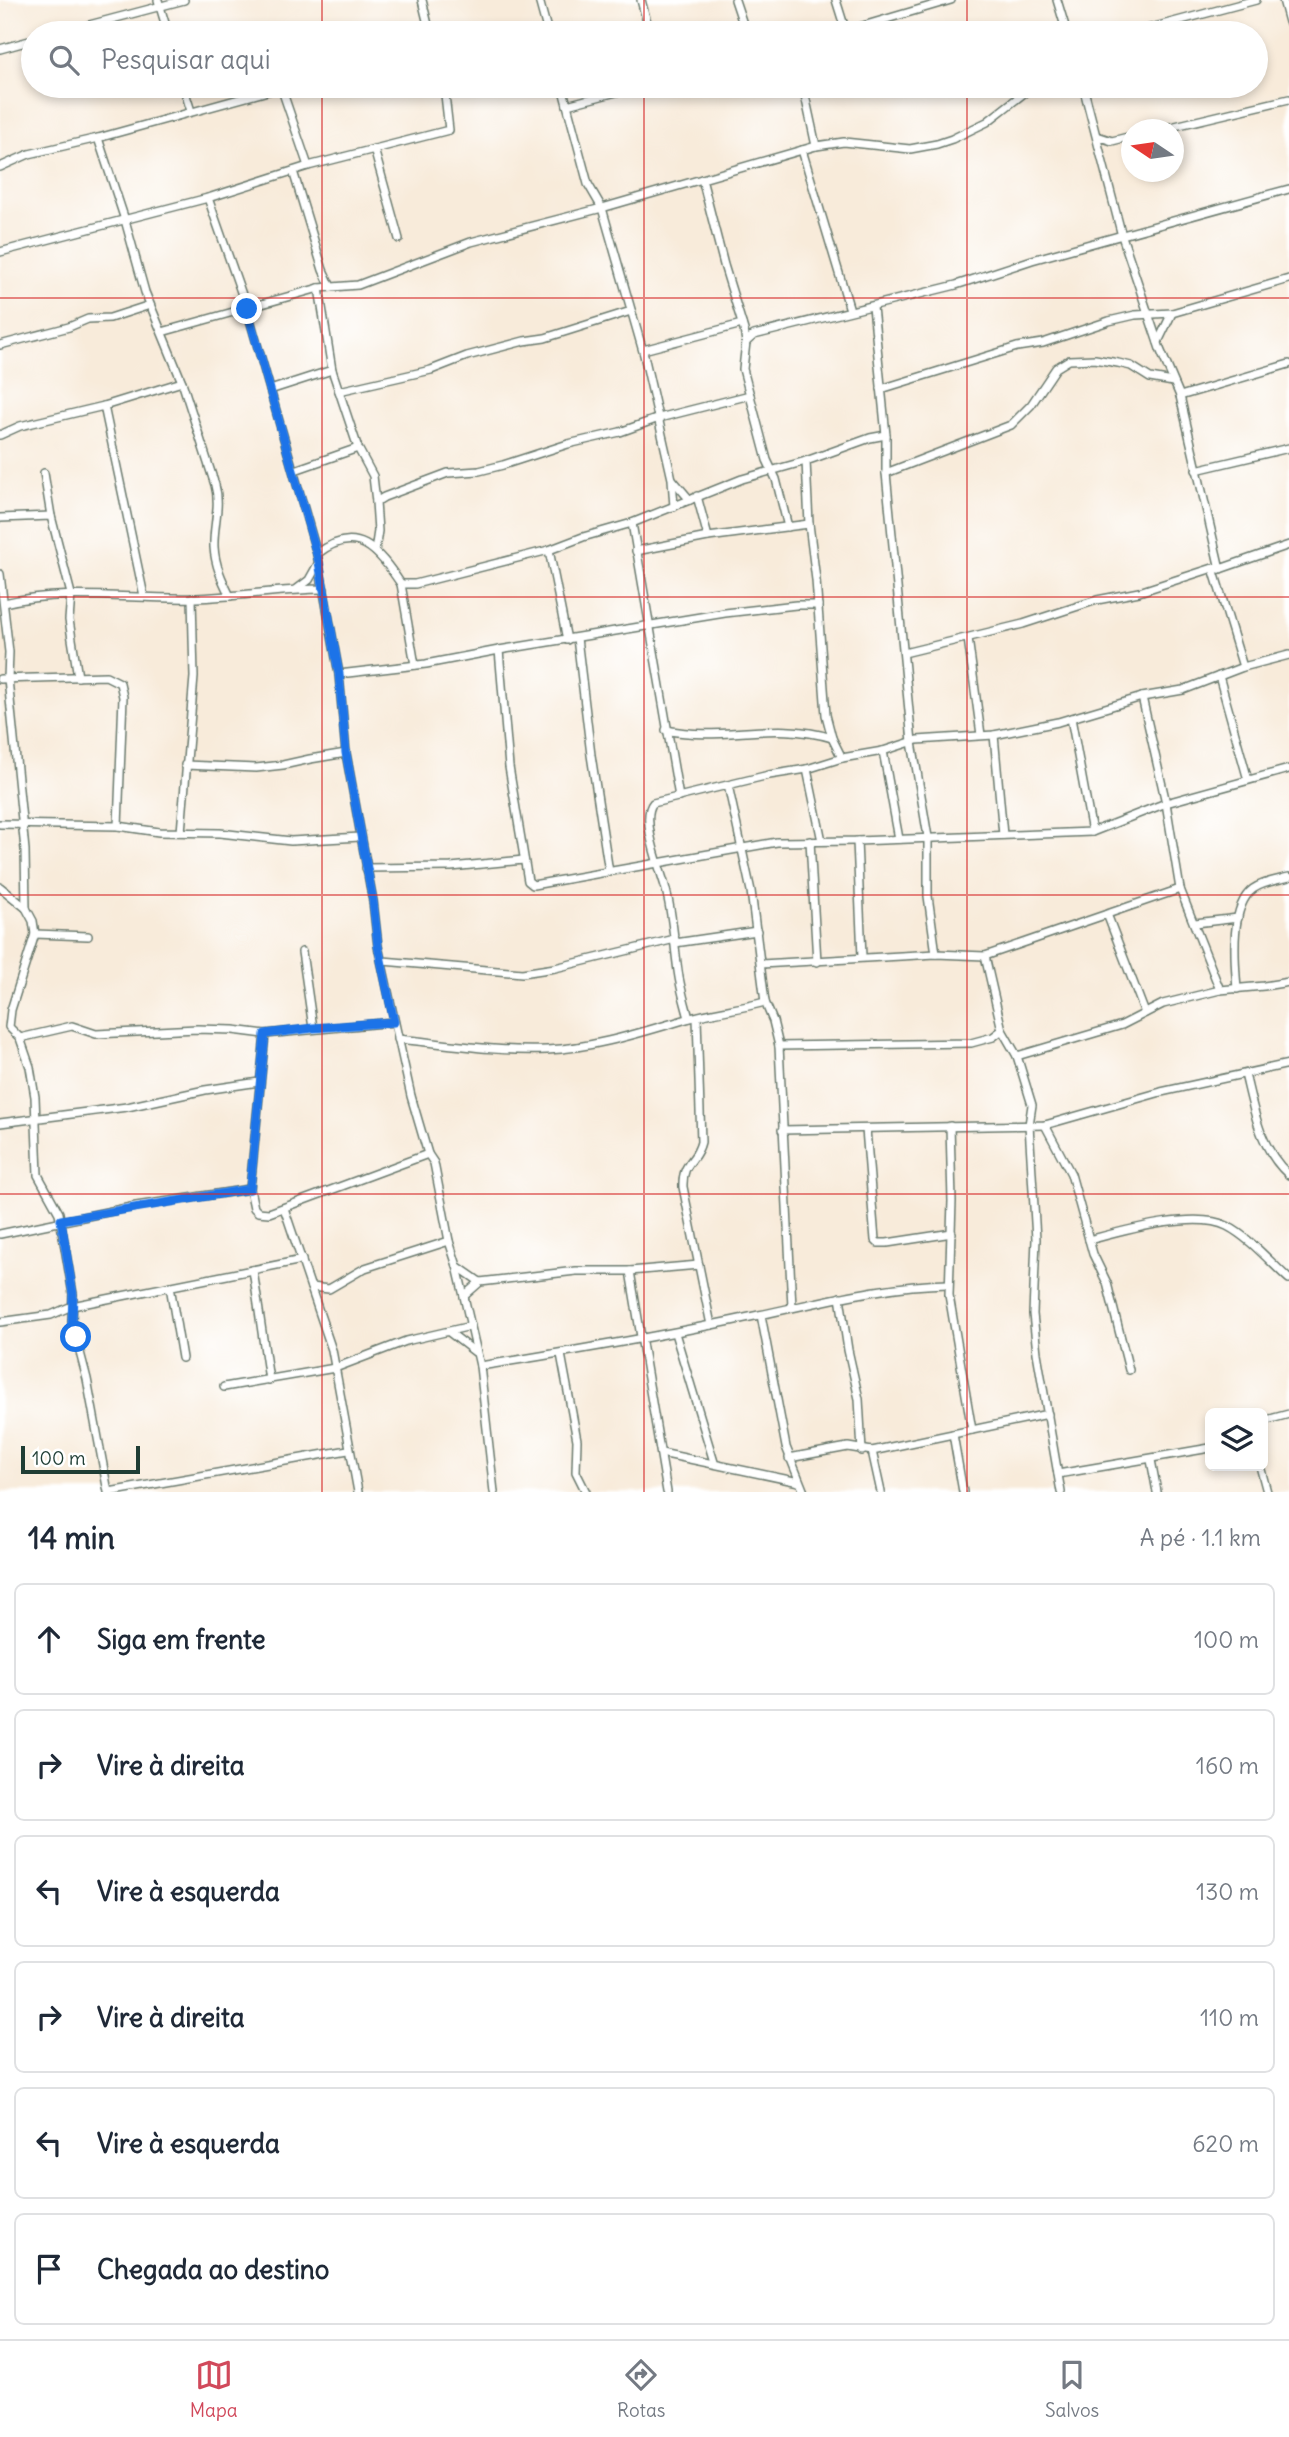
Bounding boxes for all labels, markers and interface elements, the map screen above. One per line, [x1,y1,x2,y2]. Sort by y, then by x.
search box [21,21,1268,98]
icon: search [45,41,83,79]
text: Pesquisar aqui [101,43,270,76]
north arrow [1121,119,1184,182]
route end [231,293,262,324]
route start [60,1321,91,1352]
map controls [1205,1408,1268,1471]
button: layers [1205,1408,1268,1471]
scale bar [21,1443,140,1475]
text: 100 m [32,1446,86,1470]
text: 14 min [28,1519,115,1557]
text: A pé · 1.1 km [1140,1523,1261,1552]
icon: ahead [30,1620,68,1658]
text: Siga em frente [97,1623,265,1656]
text: 100 m [1194,1625,1259,1654]
icon: right [30,1746,68,1784]
text: Vire à direita [97,1749,245,1782]
text: 160 m [1196,1751,1259,1780]
icon: left [30,1872,68,1910]
text: Vire à esquerda [97,1875,280,1908]
text: 130 m [1196,1877,1259,1906]
icon: right [30,1998,68,2036]
text: Vire à direita [97,2001,245,2034]
text: 110 m [1200,2003,1259,2032]
icon: left [30,2124,68,2162]
text: Vire à esquerda [97,2127,280,2160]
text: 620 m [1192,2129,1259,2158]
icon: arrive [30,2250,68,2288]
text: Chegada ao destino [97,2253,329,2286]
tab: Mapa [190,2356,238,2422]
tab: Rotas [617,2356,665,2422]
tab: Salvos [1045,2356,1099,2422]

